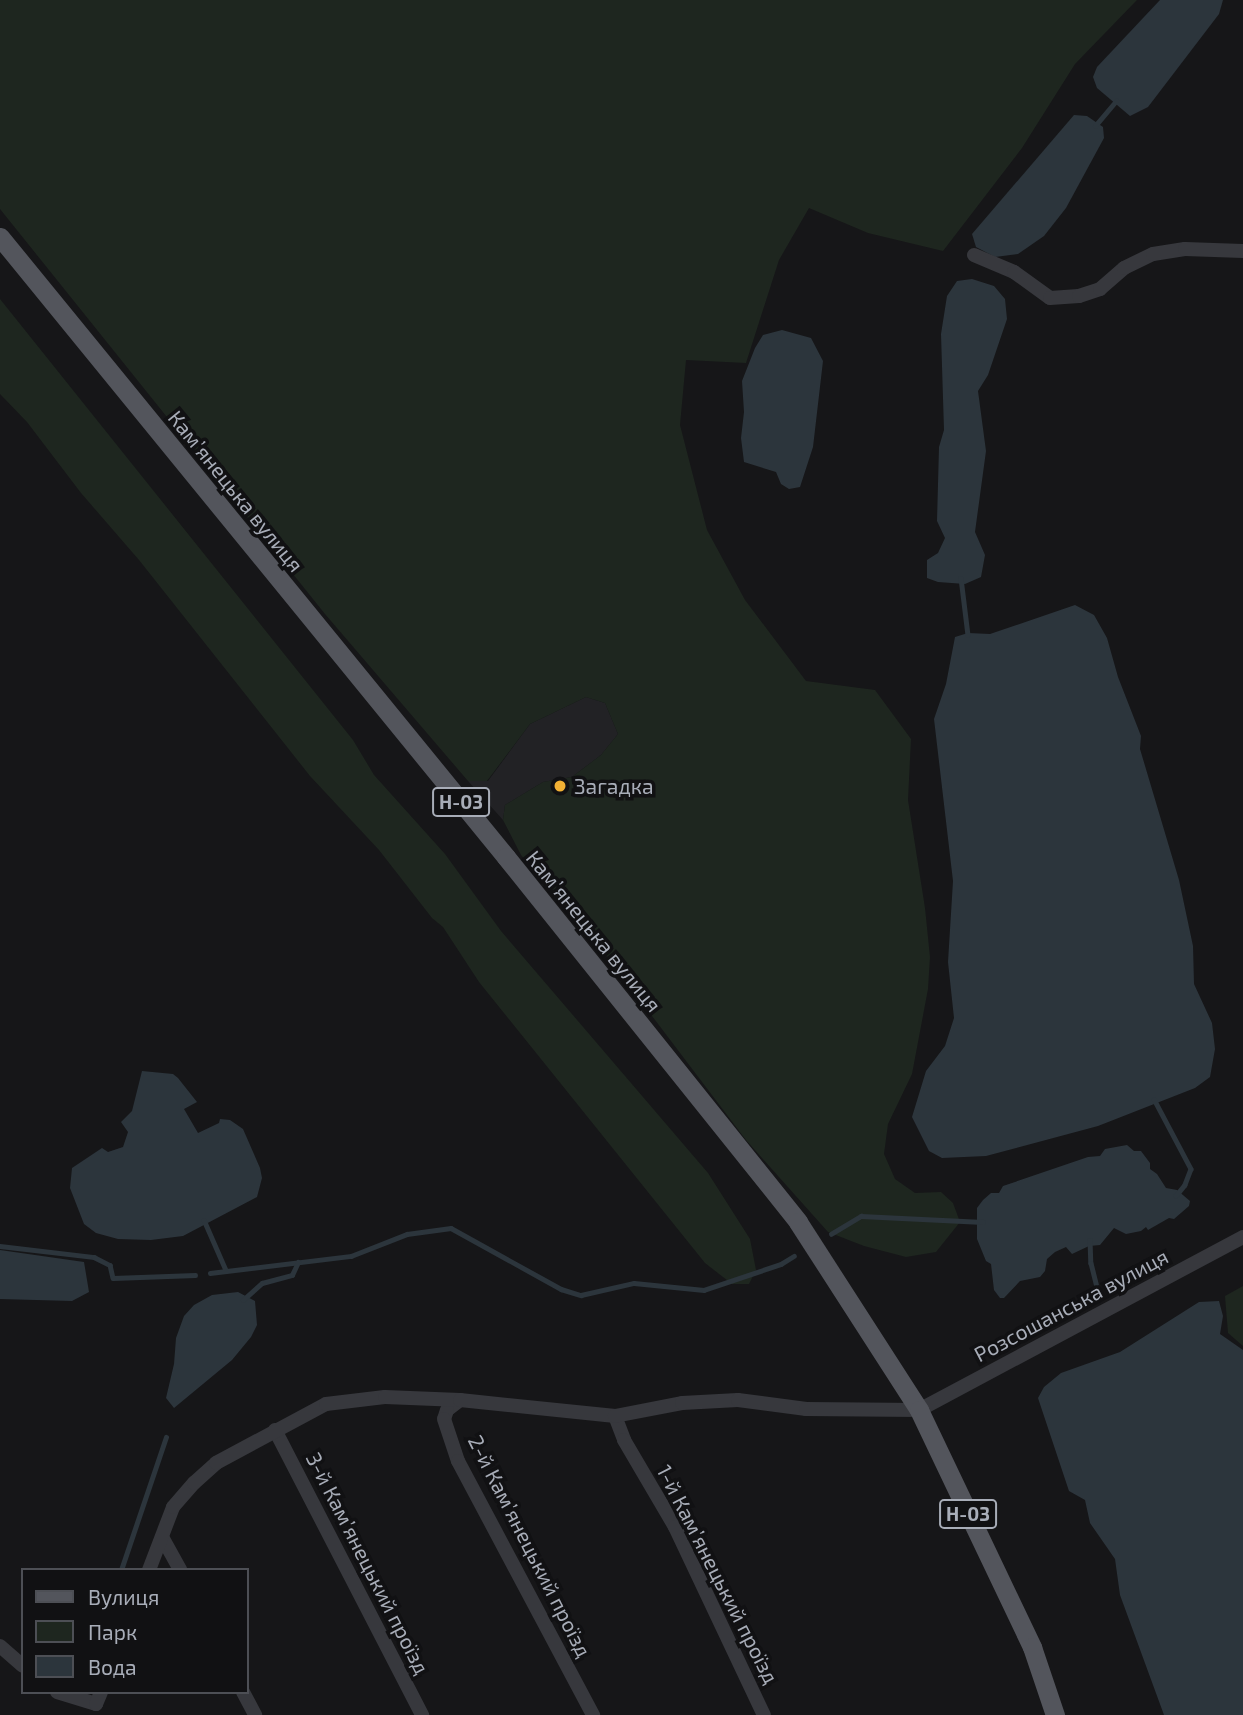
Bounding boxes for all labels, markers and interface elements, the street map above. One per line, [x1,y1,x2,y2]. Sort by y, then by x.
street label: Камʼянецька вулиця [163,405,309,577]
place label: Загадка [574,773,654,799]
marker: Загадка [552,778,568,794]
road number: Н-03 [431,786,491,818]
street label: Камʼянецька вулиця [521,845,667,1017]
street label: Розсошанська вулиця [970,1243,1172,1367]
street label: 2-й Камʼянецький проїзд [463,1431,597,1661]
street label: 3-й Камʼянецький проїзд [301,1448,435,1678]
street label: 1-й Камʼянецький проїзд [652,1460,784,1688]
road number: Н-03 [938,1498,998,1530]
legend [21,1568,248,1694]
text: Вулиця [88,1584,159,1609]
text: Парк [88,1619,137,1644]
text: Вода [88,1654,137,1679]

